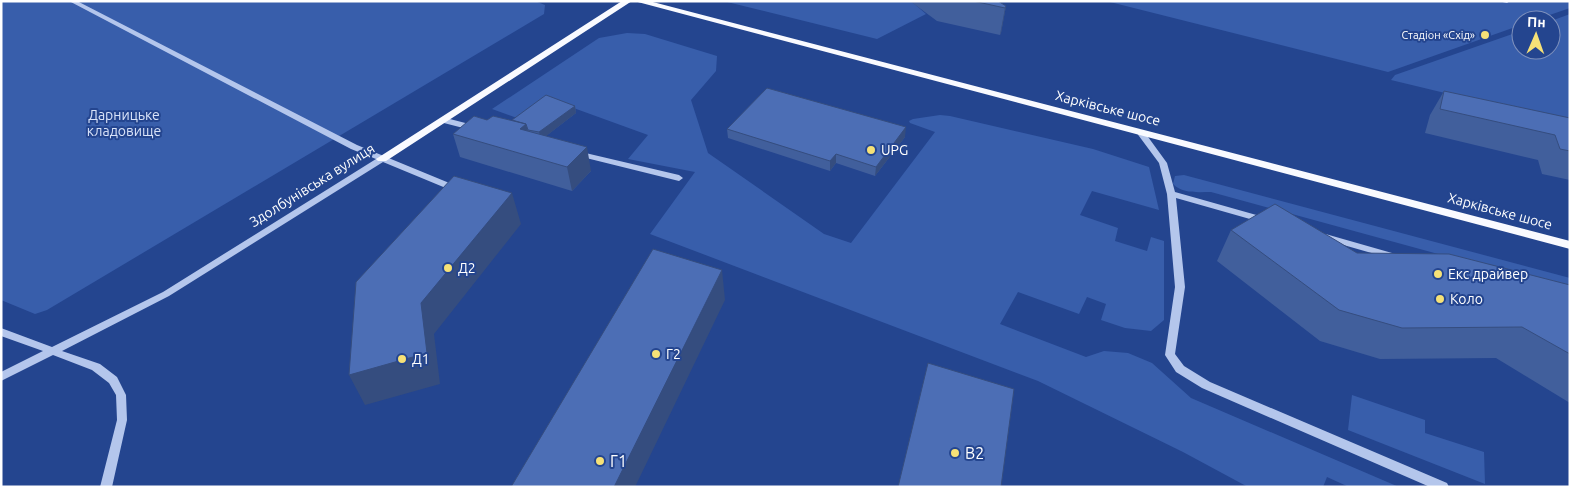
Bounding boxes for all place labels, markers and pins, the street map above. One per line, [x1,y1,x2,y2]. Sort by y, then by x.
place label: Стадіон «Схід» [1402,29,1475,41]
marker: Стадіон «Схід» [1479,29,1491,41]
place label: UPG [881,142,908,158]
marker: UPG [865,144,877,156]
place label: Д2 [458,260,476,276]
marker: Д2 [442,262,454,274]
place label: Екс драйвер [1448,266,1528,282]
marker: Екс драйвер [1432,268,1444,280]
place label: Коло [1450,291,1483,307]
marker: Коло [1434,293,1446,305]
place label: Г2 [666,346,681,362]
marker: Г2 [650,348,662,360]
place label: Д1 [412,351,430,367]
marker: Д1 [396,353,408,365]
place label: В2 [965,444,984,462]
marker: В2 [949,447,961,459]
place label: Г1 [610,452,627,470]
marker: Г1 [594,455,606,467]

